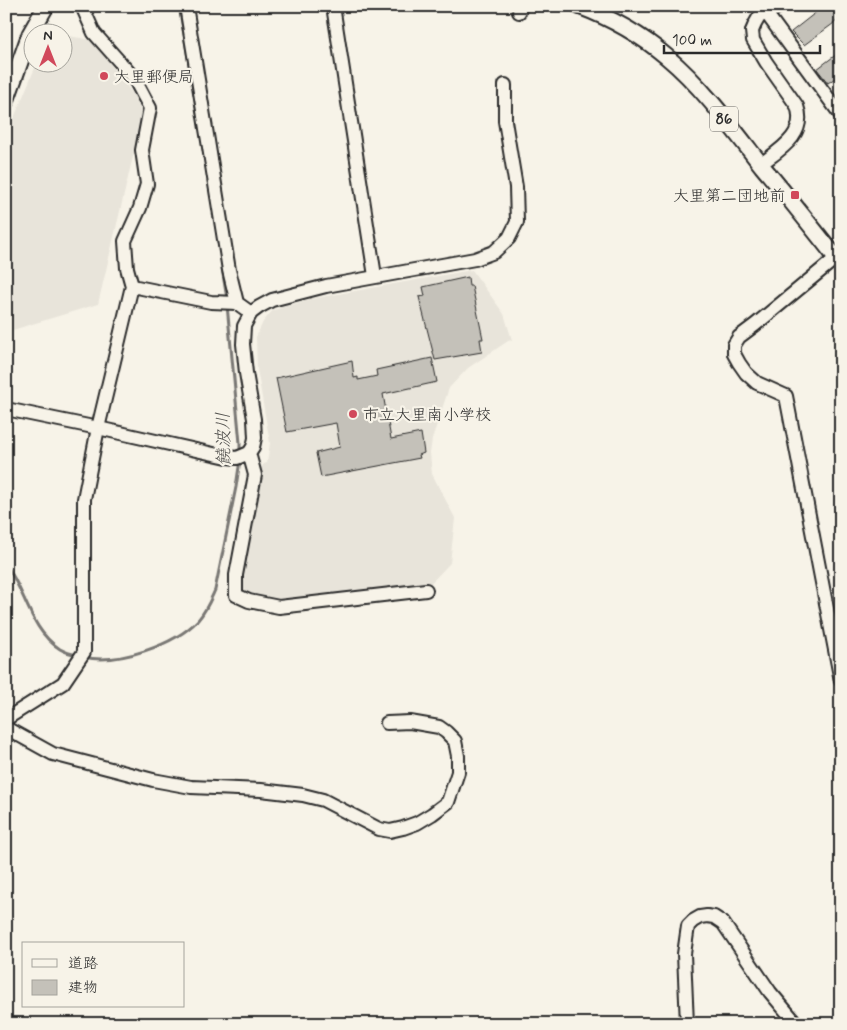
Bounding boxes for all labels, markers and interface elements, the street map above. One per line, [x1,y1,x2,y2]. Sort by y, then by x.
north arrow [22,22,72,72]
scale bar [664,22,821,54]
text: N [43,27,53,45]
text: 100 m [672,31,712,51]
place label: 大里郵便局 [114,67,194,88]
marker: 大里郵便局 [98,70,110,82]
road number: 86 [710,106,738,132]
place label: 大里第二団地前 [673,186,785,207]
marker: 大里第二団地前 [789,189,801,201]
place label: 市立大里南小学校 [363,405,491,426]
marker: 市立大里南小学校 [347,408,359,420]
water label: 饒波川 [212,412,236,466]
legend [22,942,185,1008]
text: 道路 [68,954,98,974]
text: 建物 [68,978,98,998]

